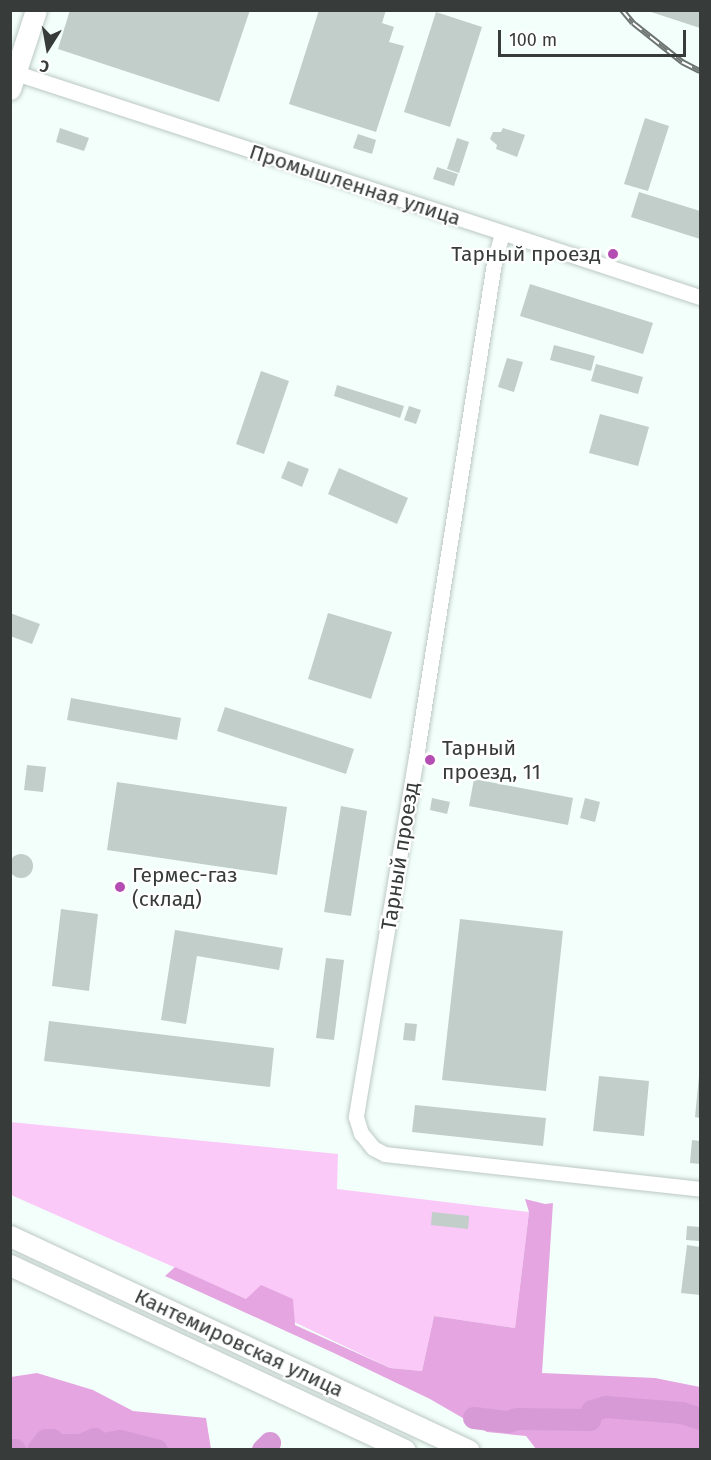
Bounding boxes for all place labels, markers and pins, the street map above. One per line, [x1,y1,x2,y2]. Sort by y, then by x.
place label: Тарный проезд [451,241,601,267]
marker: Тарный проезд [606,247,620,261]
place label: Тарный проезд, 11 [442,735,541,785]
marker: Тарный проезд, 11 [423,753,437,767]
place label: Гермес-газ (склад) [132,862,238,912]
marker: Гермес-газ (склад) [113,880,127,894]

